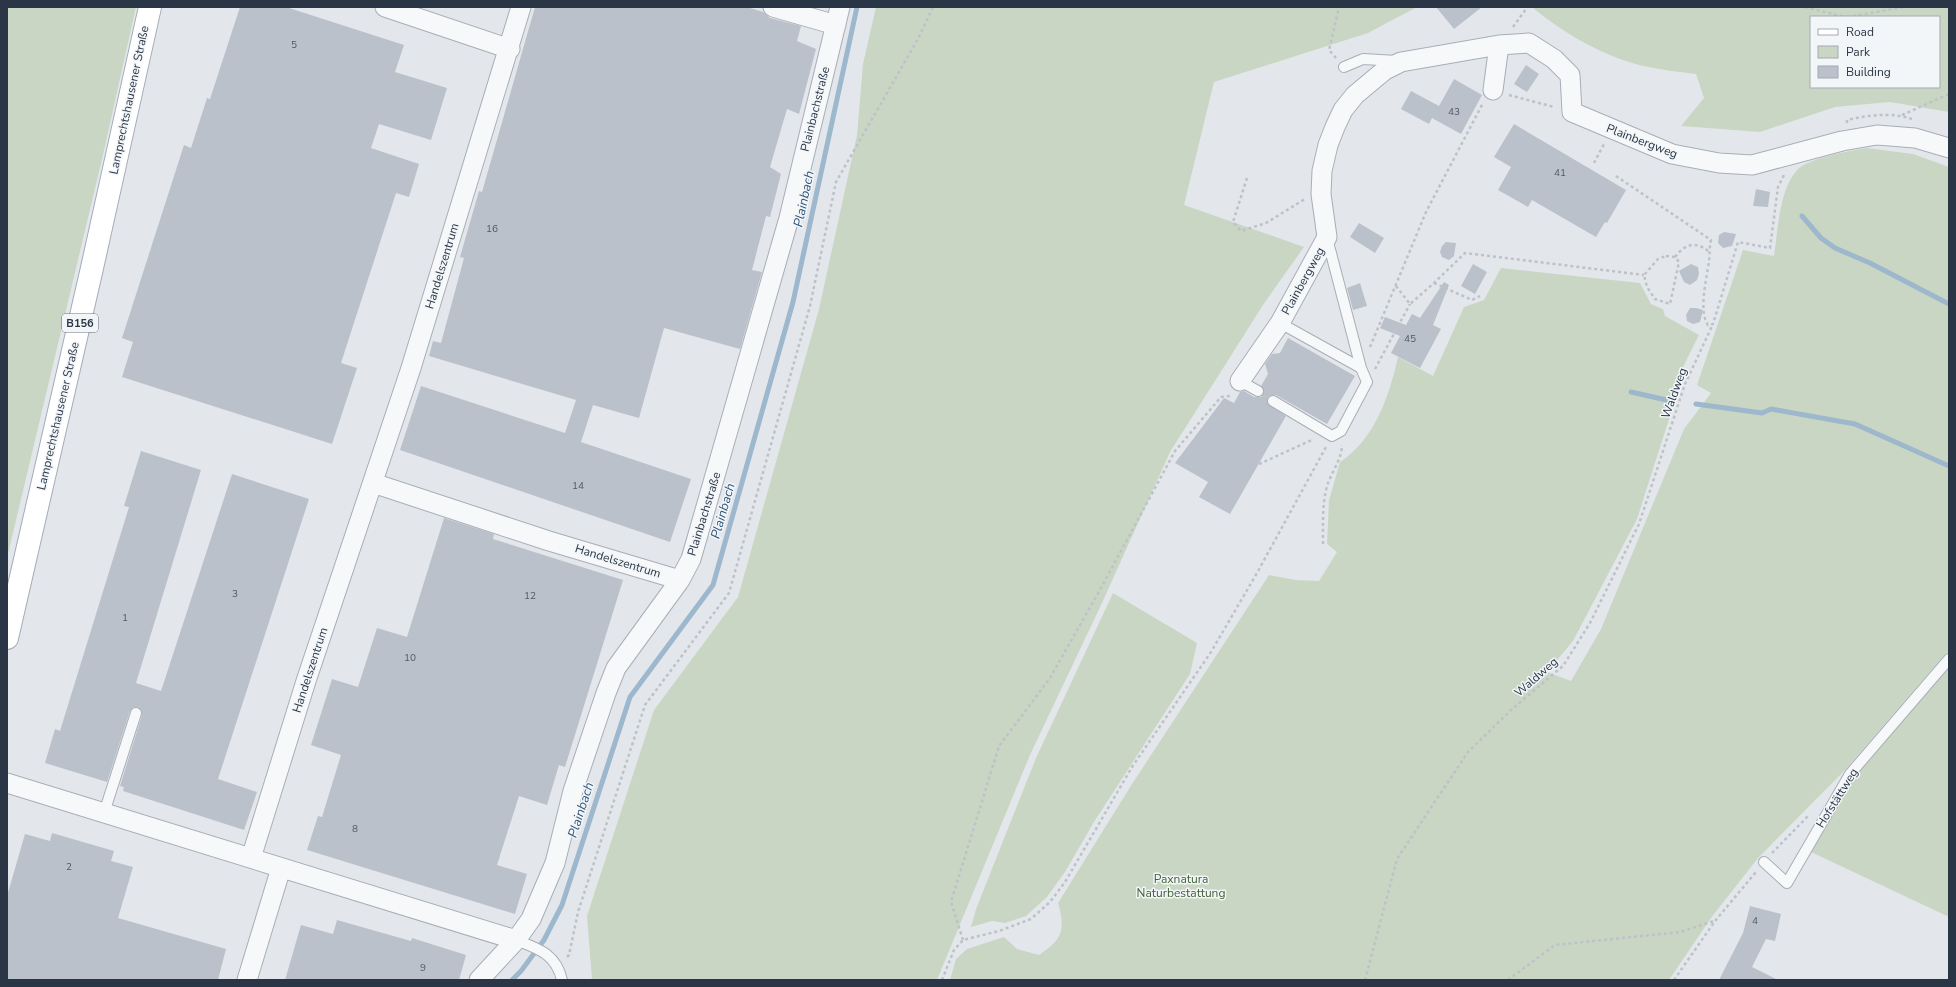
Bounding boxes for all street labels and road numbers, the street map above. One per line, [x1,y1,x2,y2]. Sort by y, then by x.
street label: Lamprechtshausener Straße [105,24,153,176]
street label: Plainbachstraße [797,65,833,153]
street label: Plainbergweg [1604,120,1680,162]
street label: Handelszentrum [421,221,463,311]
street label: Plainbergweg [1278,244,1328,318]
road number: B156 [62,314,98,332]
street label: Lamprechtshausener Straße [33,340,83,492]
street label: Waldweg [1657,365,1691,421]
street label: Plainbachstraße [684,470,724,558]
street label: Handelszentrum [573,540,663,582]
street label: Handelszentrum [289,625,331,715]
street label: Waldweg [1511,654,1561,700]
street label: Hofstättweg [1812,765,1862,831]

